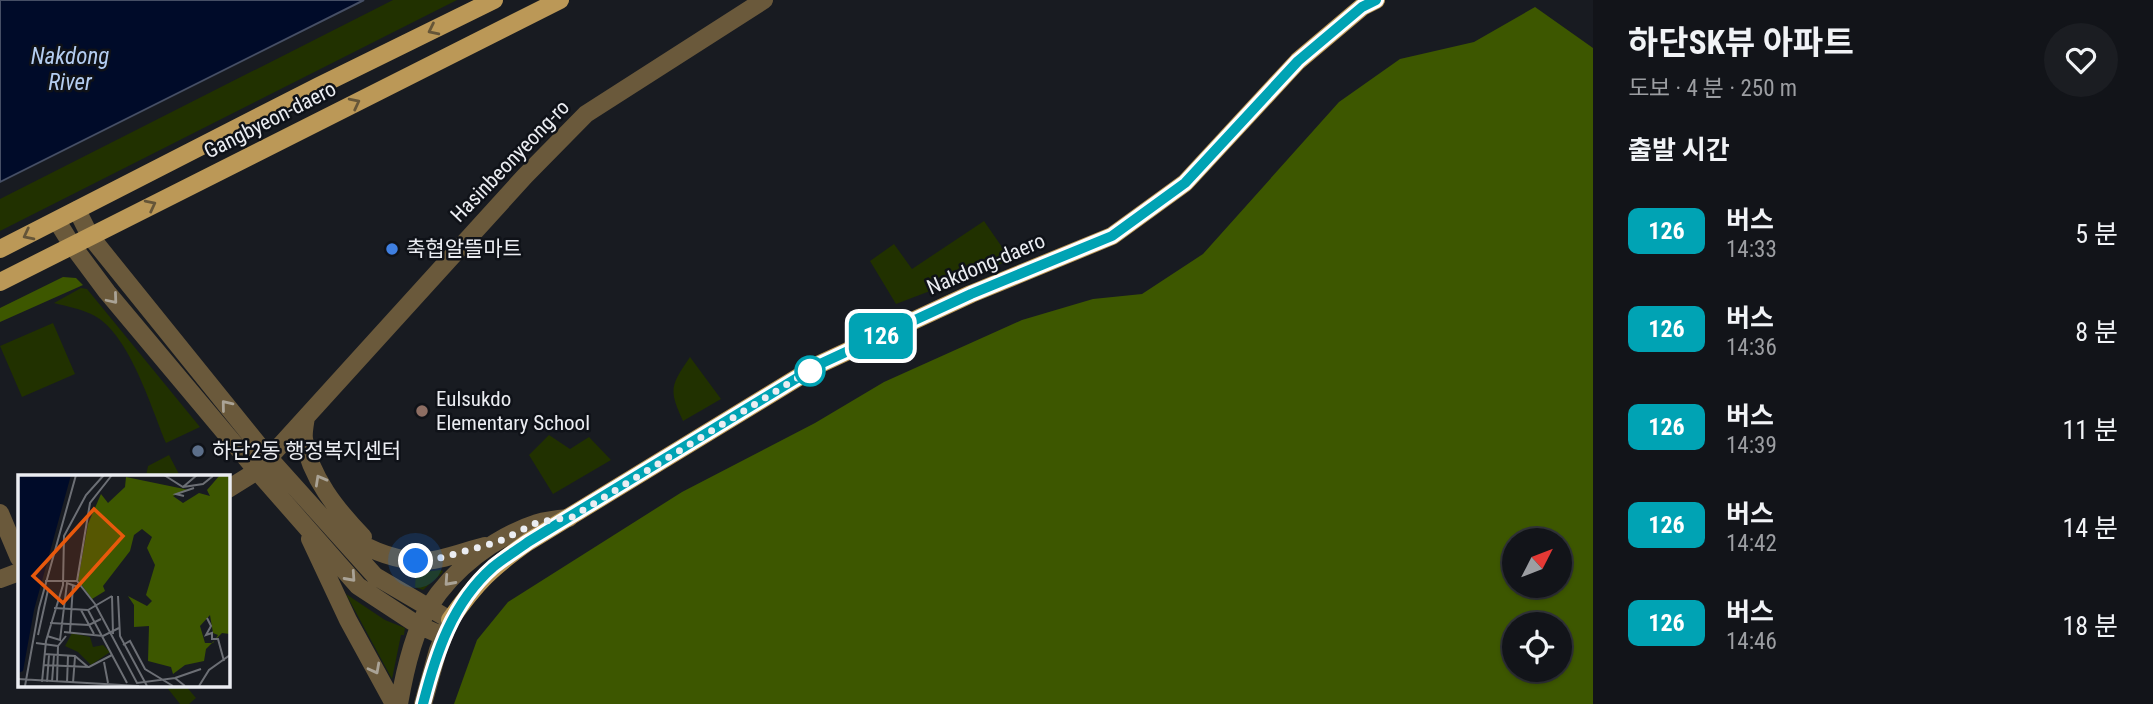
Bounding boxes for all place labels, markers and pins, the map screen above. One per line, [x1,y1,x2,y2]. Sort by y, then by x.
place label: 축협알뜰마트 [406,237,522,261]
marker: 축협알뜰마트 [384,241,400,257]
unlabelled marker [795,356,825,386]
place label: Eulsukdo Elementary School [436,387,590,435]
marker: Eulsukdo Elementary School [414,403,430,419]
place label: 하단2동 행정복지센터 [212,439,401,463]
marker: 하단2동 행정복지센터 [190,443,206,459]

